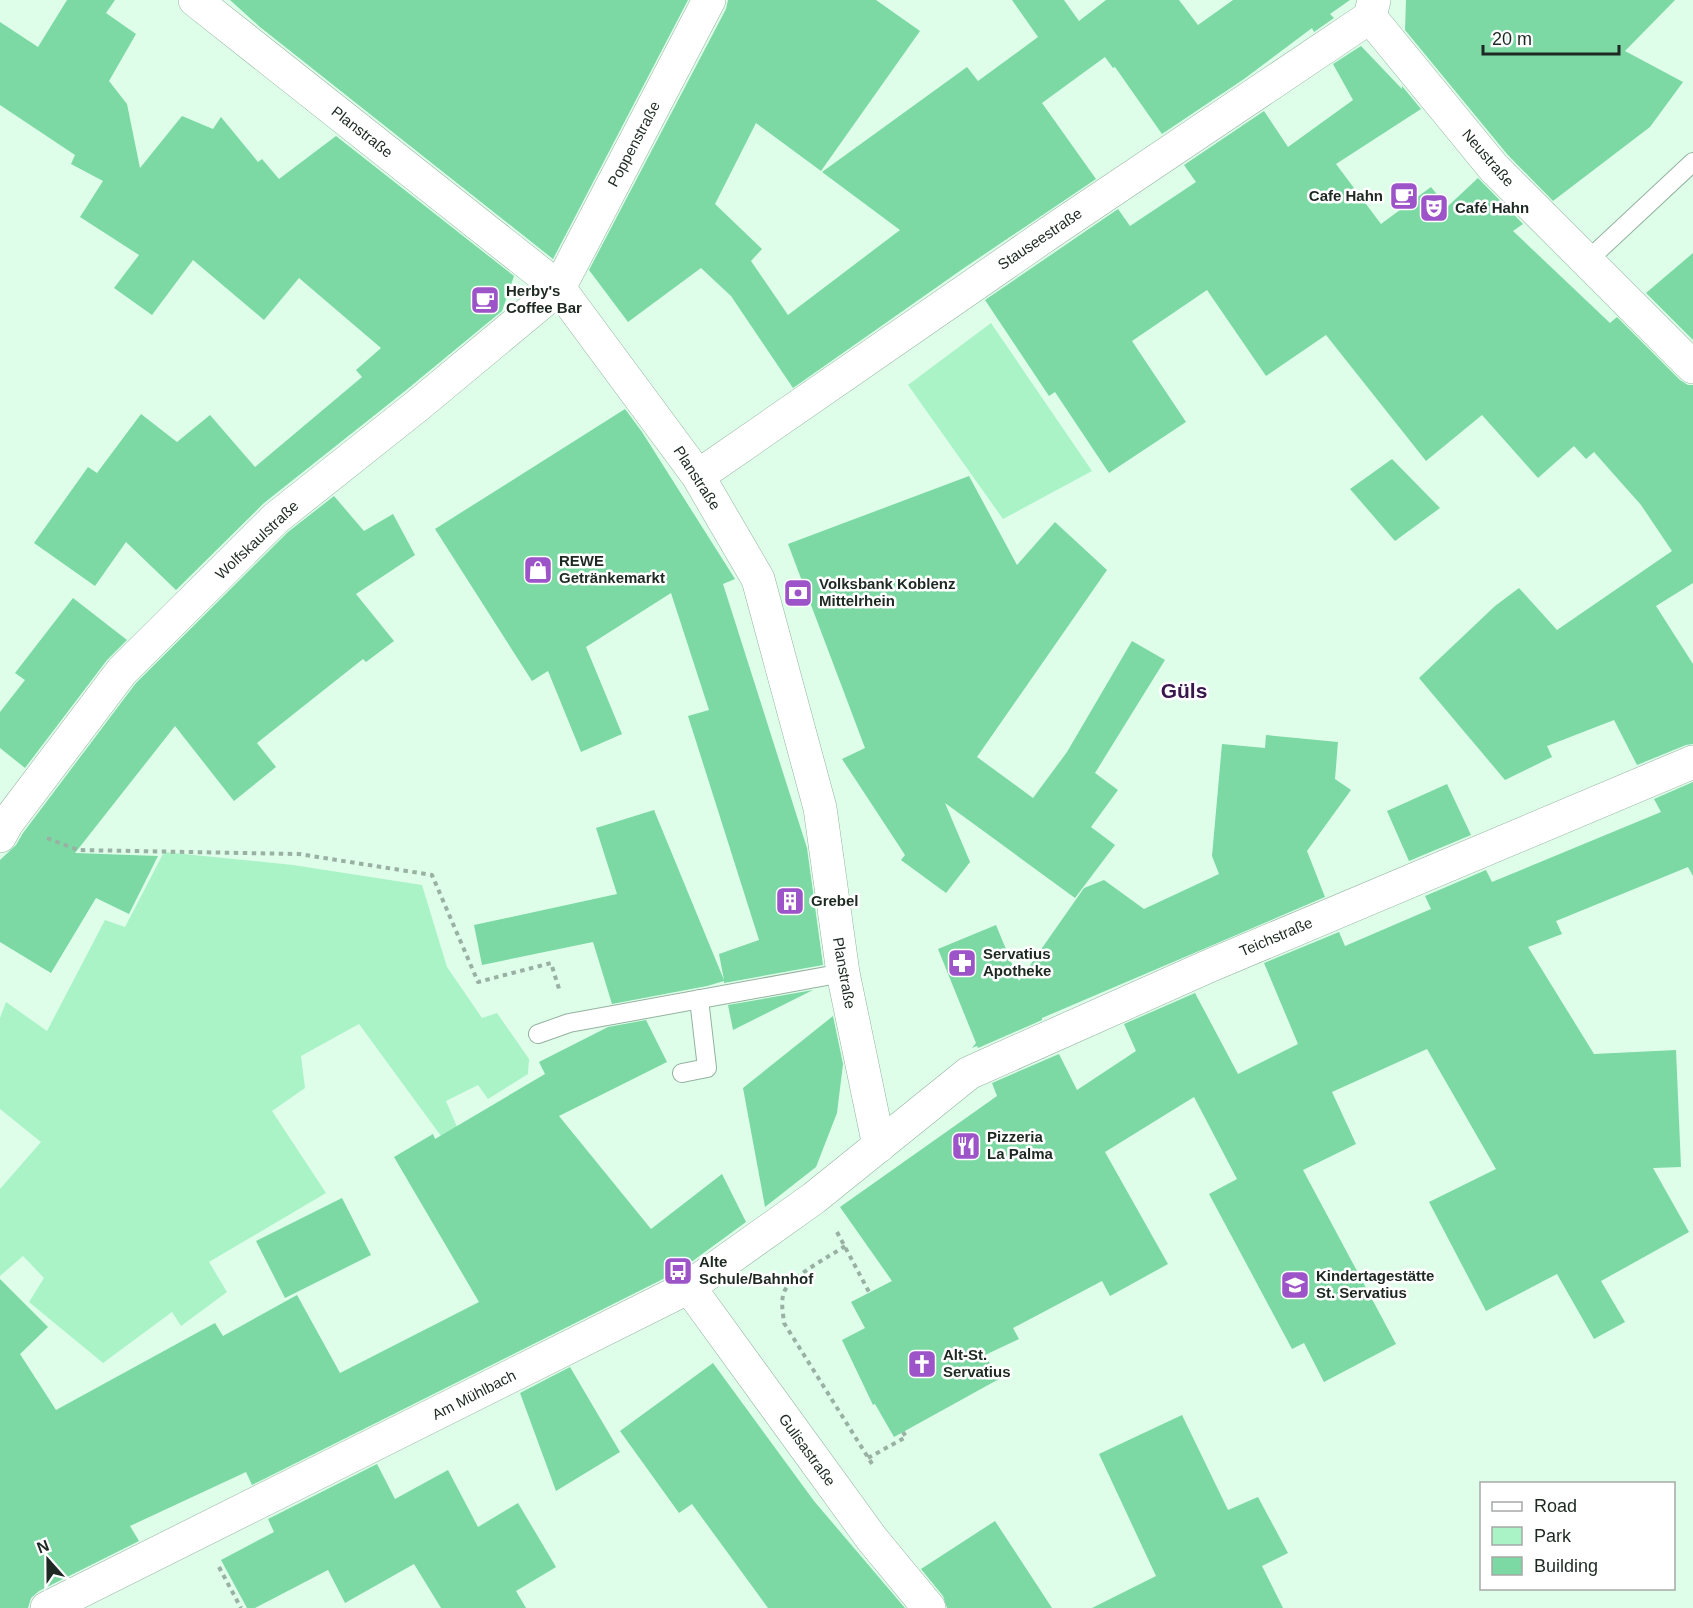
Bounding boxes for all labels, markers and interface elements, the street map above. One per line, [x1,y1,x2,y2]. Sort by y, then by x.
scale bar [1483,18,1620,56]
text: 20 m [1492,29,1532,49]
street label: Poppenstraße [604,98,663,189]
street label: Planstraße [328,103,396,161]
street label: Neustraße [1459,126,1518,190]
cafe icon: Cafe Hahn [1388,180,1420,212]
place label: Cafe Hahn [1309,187,1383,204]
theatre icon: Café Hahn [1418,192,1450,224]
place label: Café Hahn [1455,199,1529,216]
street label: Stauseestraße [995,204,1085,273]
place label: Herby's Coffee Bar [506,282,582,316]
cafe icon: Herby's Coffee Bar [469,284,501,316]
street label: Planstraße [671,443,724,513]
street label: Wolfskaulstraße [212,497,302,582]
place label: REWE Getränkemarkt [559,552,665,586]
shop icon: REWE Getränkemarkt [522,554,554,586]
place label: Volksbank Koblenz Mittelrhein [819,575,955,609]
bank icon: Volksbank Koblenz Mittelrhein [782,577,814,609]
district label: Güls [1161,679,1207,702]
building icon: Grebel [774,885,806,917]
place label: Grebel [811,892,859,909]
street label: Teichstraße [1237,914,1315,960]
street label: Planstraße [830,936,859,1010]
place label: Servatius Apotheke [983,945,1051,979]
pharmacy icon: Servatius Apotheke [946,947,978,979]
place label: Pizzeria La Palma [987,1128,1054,1162]
restaurant icon: Pizzeria La Palma [950,1130,982,1162]
place label: Alte Schule/Bahnhof [699,1253,814,1287]
bus stop icon: Alte Schule/Bahnhof [662,1255,694,1287]
place label: Kindertagestätte St. Servatius [1316,1267,1434,1301]
school or university icon: Kindertagestätte St. Servatius [1279,1269,1311,1301]
place label: Alt-St. Servatius [943,1346,1011,1380]
church icon: Alt-St. Servatius [906,1348,938,1380]
street label: Am Mühlbach [429,1366,518,1423]
street label: Gulisastraße [776,1410,839,1489]
legend [1480,1482,1675,1590]
text: Road [1534,1496,1577,1516]
text: Park [1534,1526,1572,1546]
north arrow [18,1530,78,1590]
text: N [34,1536,51,1556]
text: Building [1534,1556,1598,1576]

